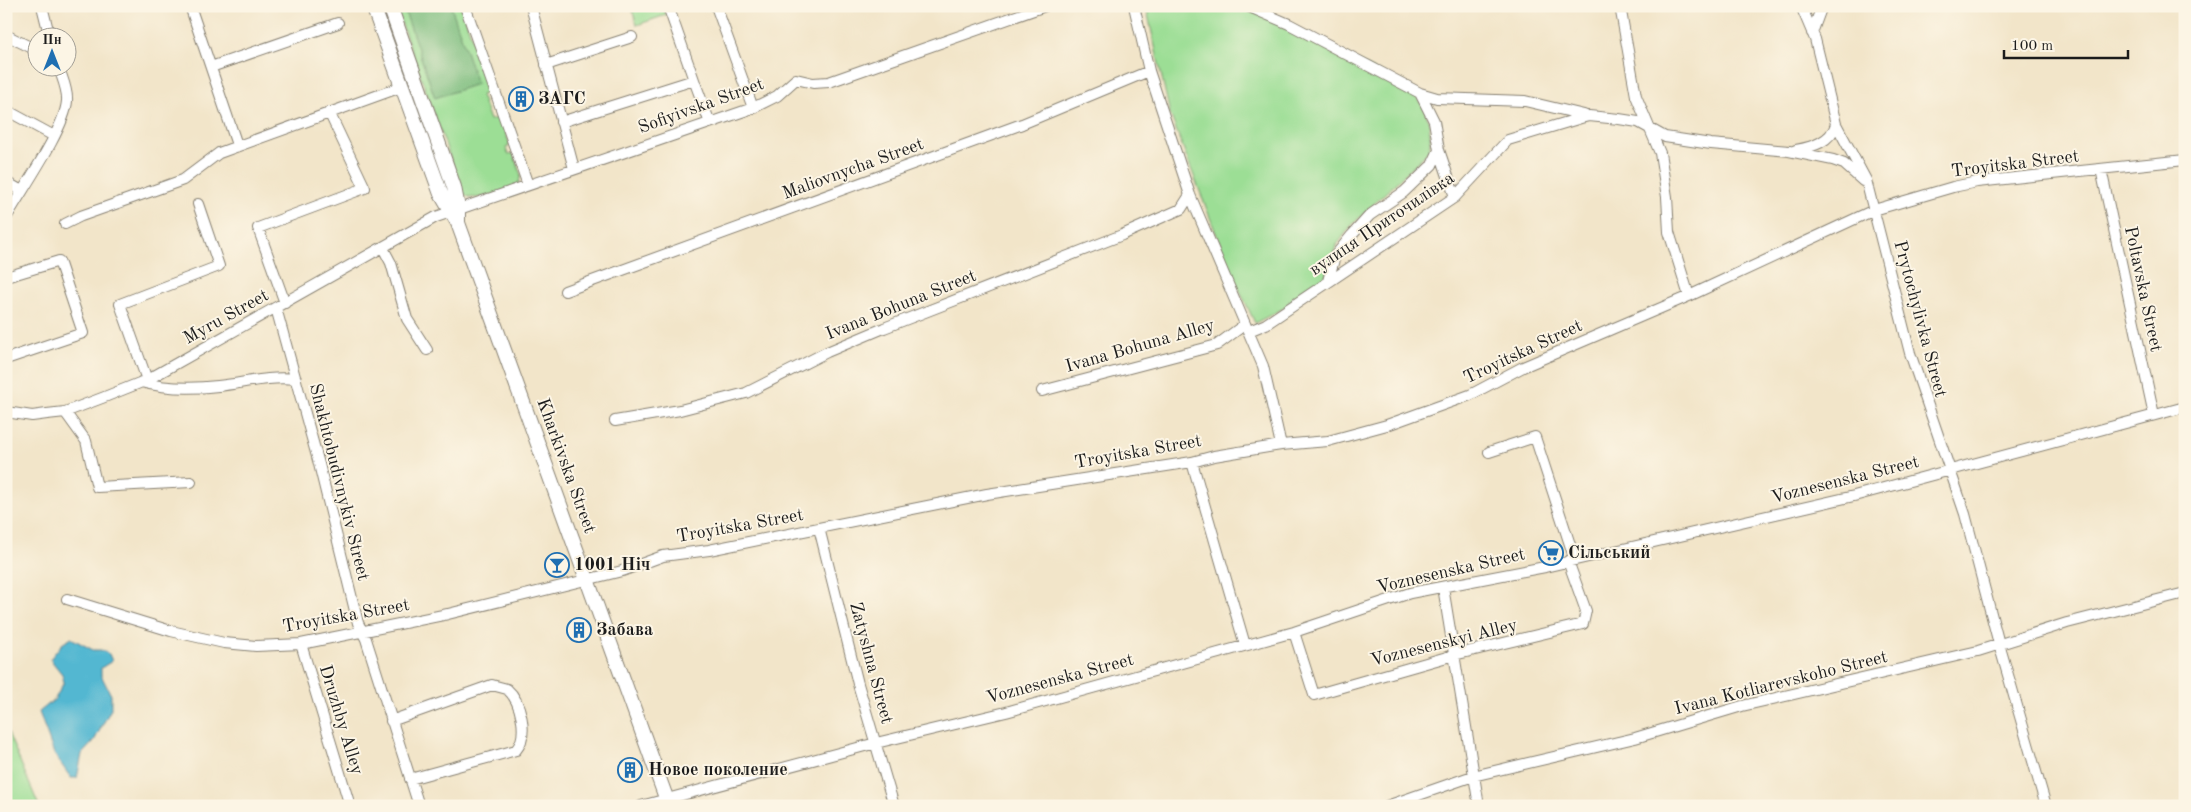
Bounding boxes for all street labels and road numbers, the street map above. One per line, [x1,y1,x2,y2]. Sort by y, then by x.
street label: Sofiyivska Street [636,75,766,137]
street label: Maliovnycha Street [780,135,926,203]
street label: Troyitska Street [1950,147,2080,181]
street label: вулиця Приточилівка [1306,169,1458,279]
street label: Poltavska Street [2121,224,2165,354]
street label: Prytochylivka Street [1890,239,1950,399]
street label: Ivana Bohuna Street [823,267,979,343]
street label: Myru Street [180,286,272,348]
street label: Ivana Bohuna Alley [1063,316,1217,376]
street label: Troyitska Street [1461,317,1585,387]
street label: Shakhtobudivnykiv Street [306,382,372,582]
street label: Kharkivska Street [533,396,599,536]
street label: Troyitska Street [1073,432,1203,472]
street label: Voznesenska Street [1769,453,1921,507]
street label: Troyitska Street [675,506,805,546]
street label: Voznesenska Street [1375,545,1527,597]
street label: Troyitska Street [281,596,411,636]
street label: Zatyshna Street [846,600,896,726]
street label: Voznesenskyi Alley [1369,616,1520,670]
street label: Ivana Kotliarevskoho Street [1673,648,1889,718]
street label: Voznesenska Street [984,651,1136,707]
street label: Druzhby Alley [316,663,366,777]

